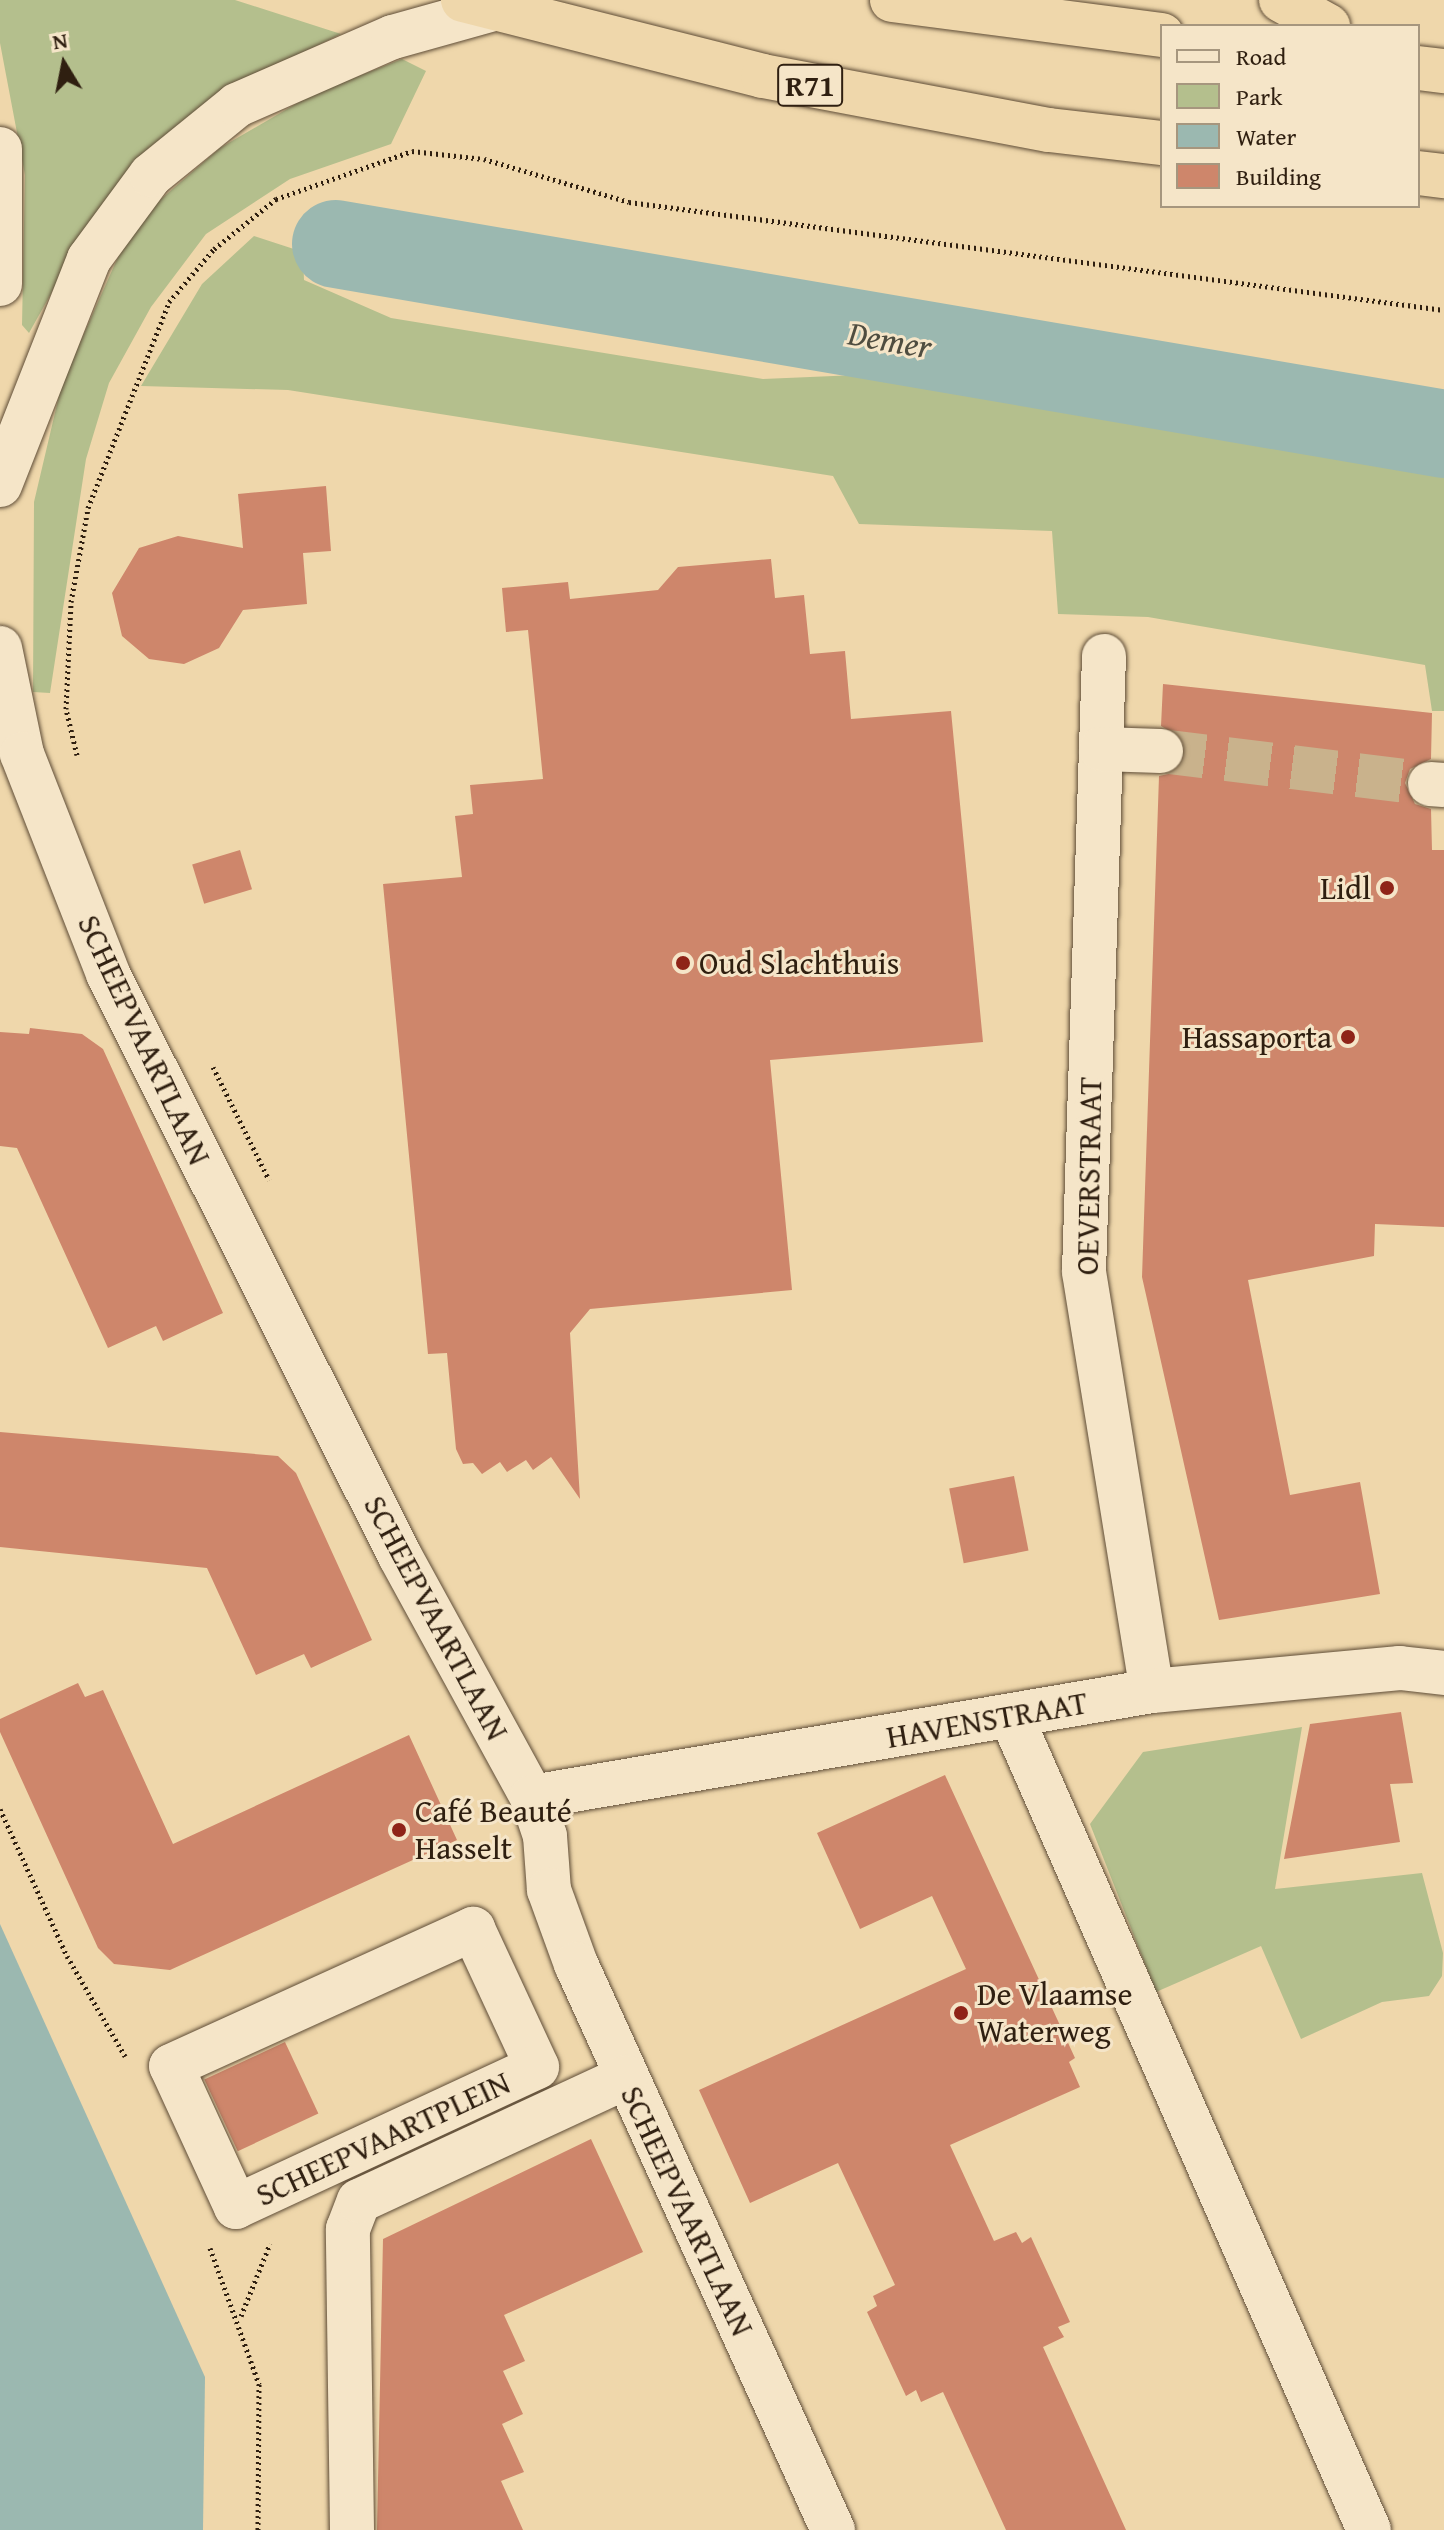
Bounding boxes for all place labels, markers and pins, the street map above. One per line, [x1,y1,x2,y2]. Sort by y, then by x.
place label: Lidl [1320,869,1371,907]
marker: Lidl [1378,879,1396,897]
place label: Oud Slachthuis [699,944,900,982]
marker: Oud Slachthuis [674,954,692,972]
place label: Hassaporta [1182,1018,1332,1056]
marker: Hassaporta [1339,1028,1357,1046]
place label: Café Beauté Hasselt [415,1793,572,1868]
marker: Café Beauté Hasselt [390,1821,408,1839]
place label: De Vlaamse Waterweg [977,1976,1133,2051]
marker: De Vlaamse Waterweg [952,2004,970,2022]

